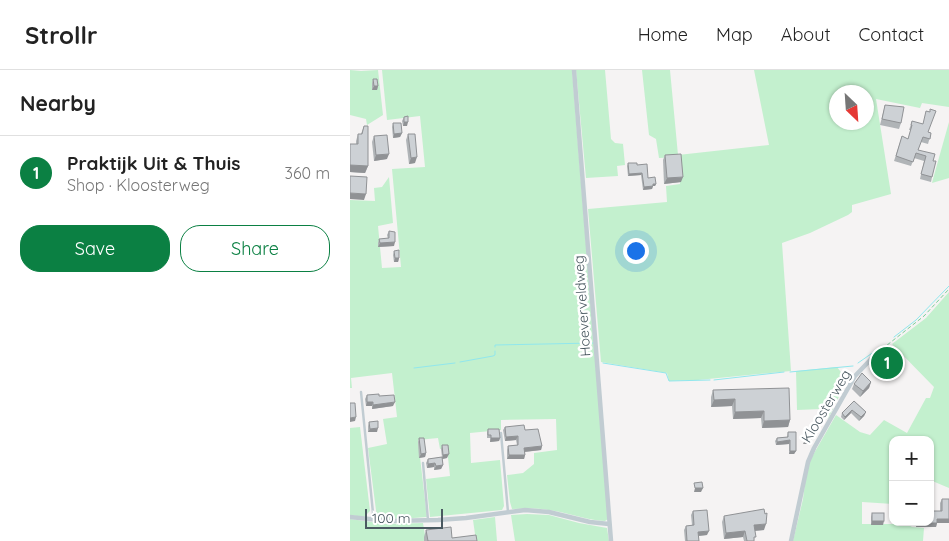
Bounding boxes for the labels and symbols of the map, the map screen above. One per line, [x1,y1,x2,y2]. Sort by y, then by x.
north arrow [829,85,874,130]
your location [623,238,649,264]
street label: Hoeverveldweg [569,255,595,357]
pin: 1 [871,344,903,382]
street label: Kloosterweg [797,366,855,446]
scale bar [365,506,442,529]

